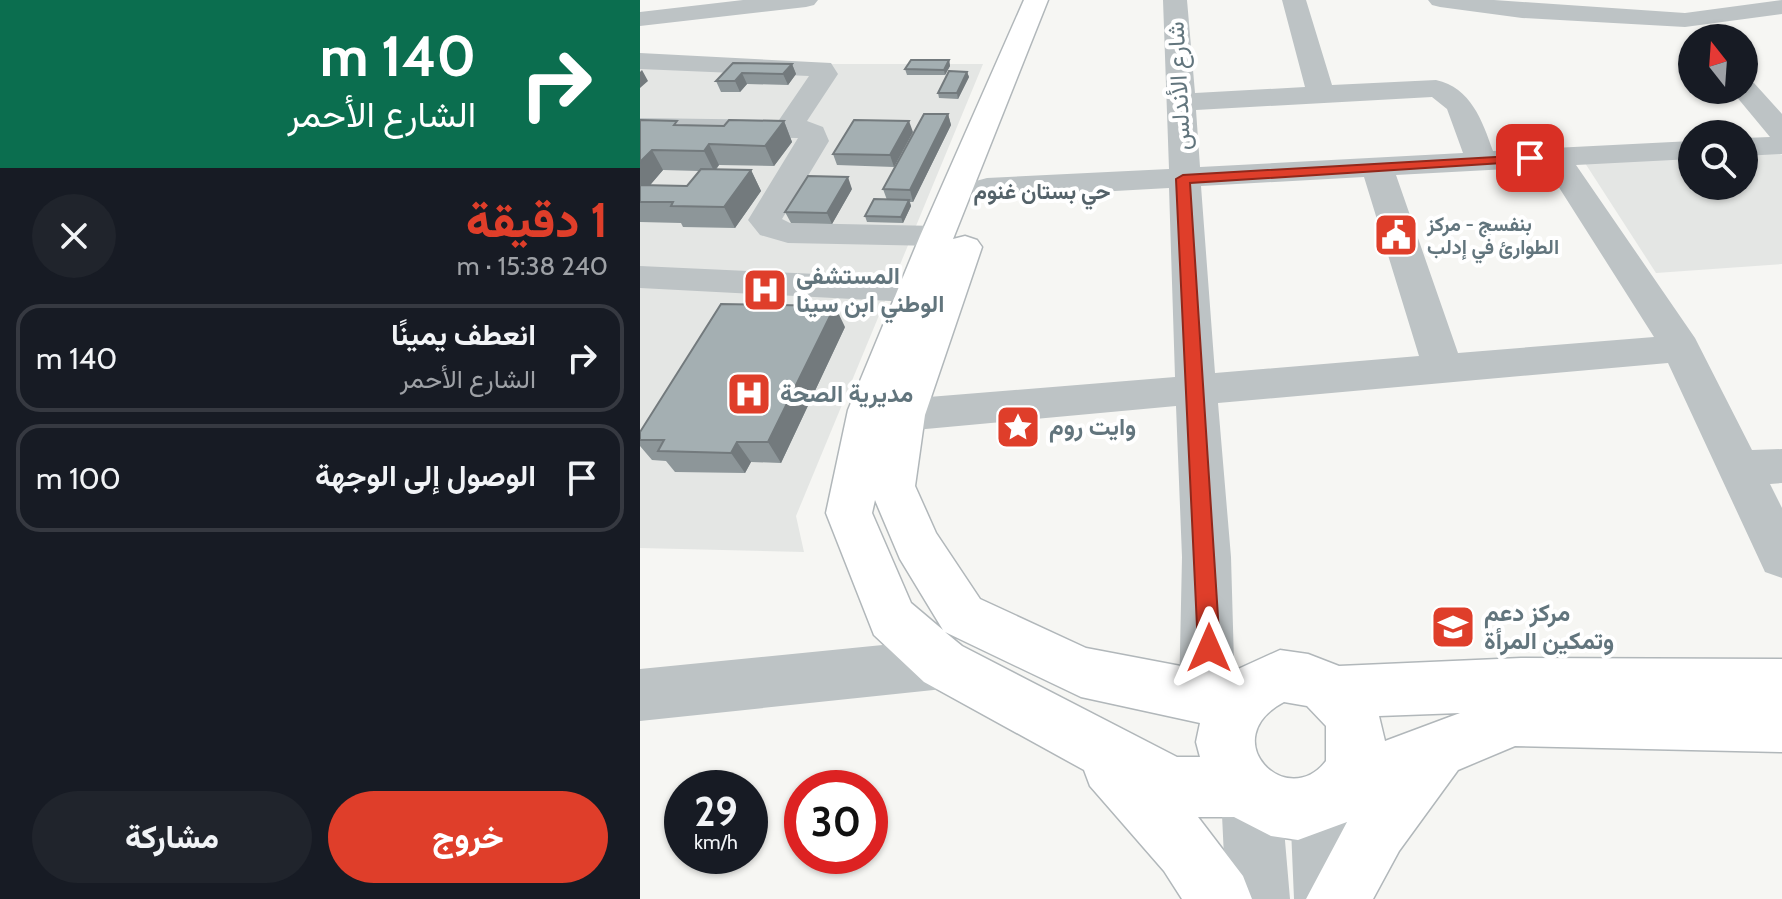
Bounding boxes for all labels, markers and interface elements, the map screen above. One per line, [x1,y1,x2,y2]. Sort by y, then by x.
street label: شارع الأندلس [1161,21,1198,151]
text: 140 m [320,22,476,90]
north arrow [1678,24,1758,104]
map controls [1678,24,1758,200]
icon: right [504,32,608,136]
text: الشارع الأحمر [287,92,476,136]
button: search [1678,120,1758,200]
pin [1496,124,1564,192]
icon: arrive [1508,136,1552,180]
district label: حي بستان غنوم [974,178,1111,210]
text: 1 دقيقة [466,191,608,249]
button: close [32,194,116,278]
public building icon: بنفسج - مركز الطوارئ في إدلب [1372,211,1420,259]
place label: بنفسج - مركز الطوارئ في إدلب [1426,212,1559,264]
text: 240 m · 15:38 [457,250,608,282]
place label: المستشفى الوطني ابن سينا [796,261,944,324]
hospital icon: المستشفى الوطني ابن سينا [741,266,789,314]
text: انعطف يمينًا [391,316,536,353]
icon: right [560,336,604,380]
text: 140 m [36,340,117,377]
text: الشارع الأحمر [400,363,536,395]
hospital icon: مديرية الصحة [725,370,773,418]
place label: مديرية الصحة [780,379,913,409]
place icon: وايت روم [994,403,1042,451]
place label: وايت روم [1049,412,1136,443]
icon: arrive [560,456,604,500]
text: الوصول إلى الوجهة [315,457,536,494]
text: 100 m [36,460,121,497]
place label: مركز دعم وتمكين المرأة [1484,598,1614,656]
school or university icon: مركز دعم وتمكين المرأة [1429,603,1477,651]
position arrow [1167,606,1251,690]
speed limit sign: 30 [784,770,888,874]
text: 29 [694,787,738,836]
button: مشاركة [32,791,312,883]
button: خروج [328,791,608,883]
text: km/h [694,830,738,854]

